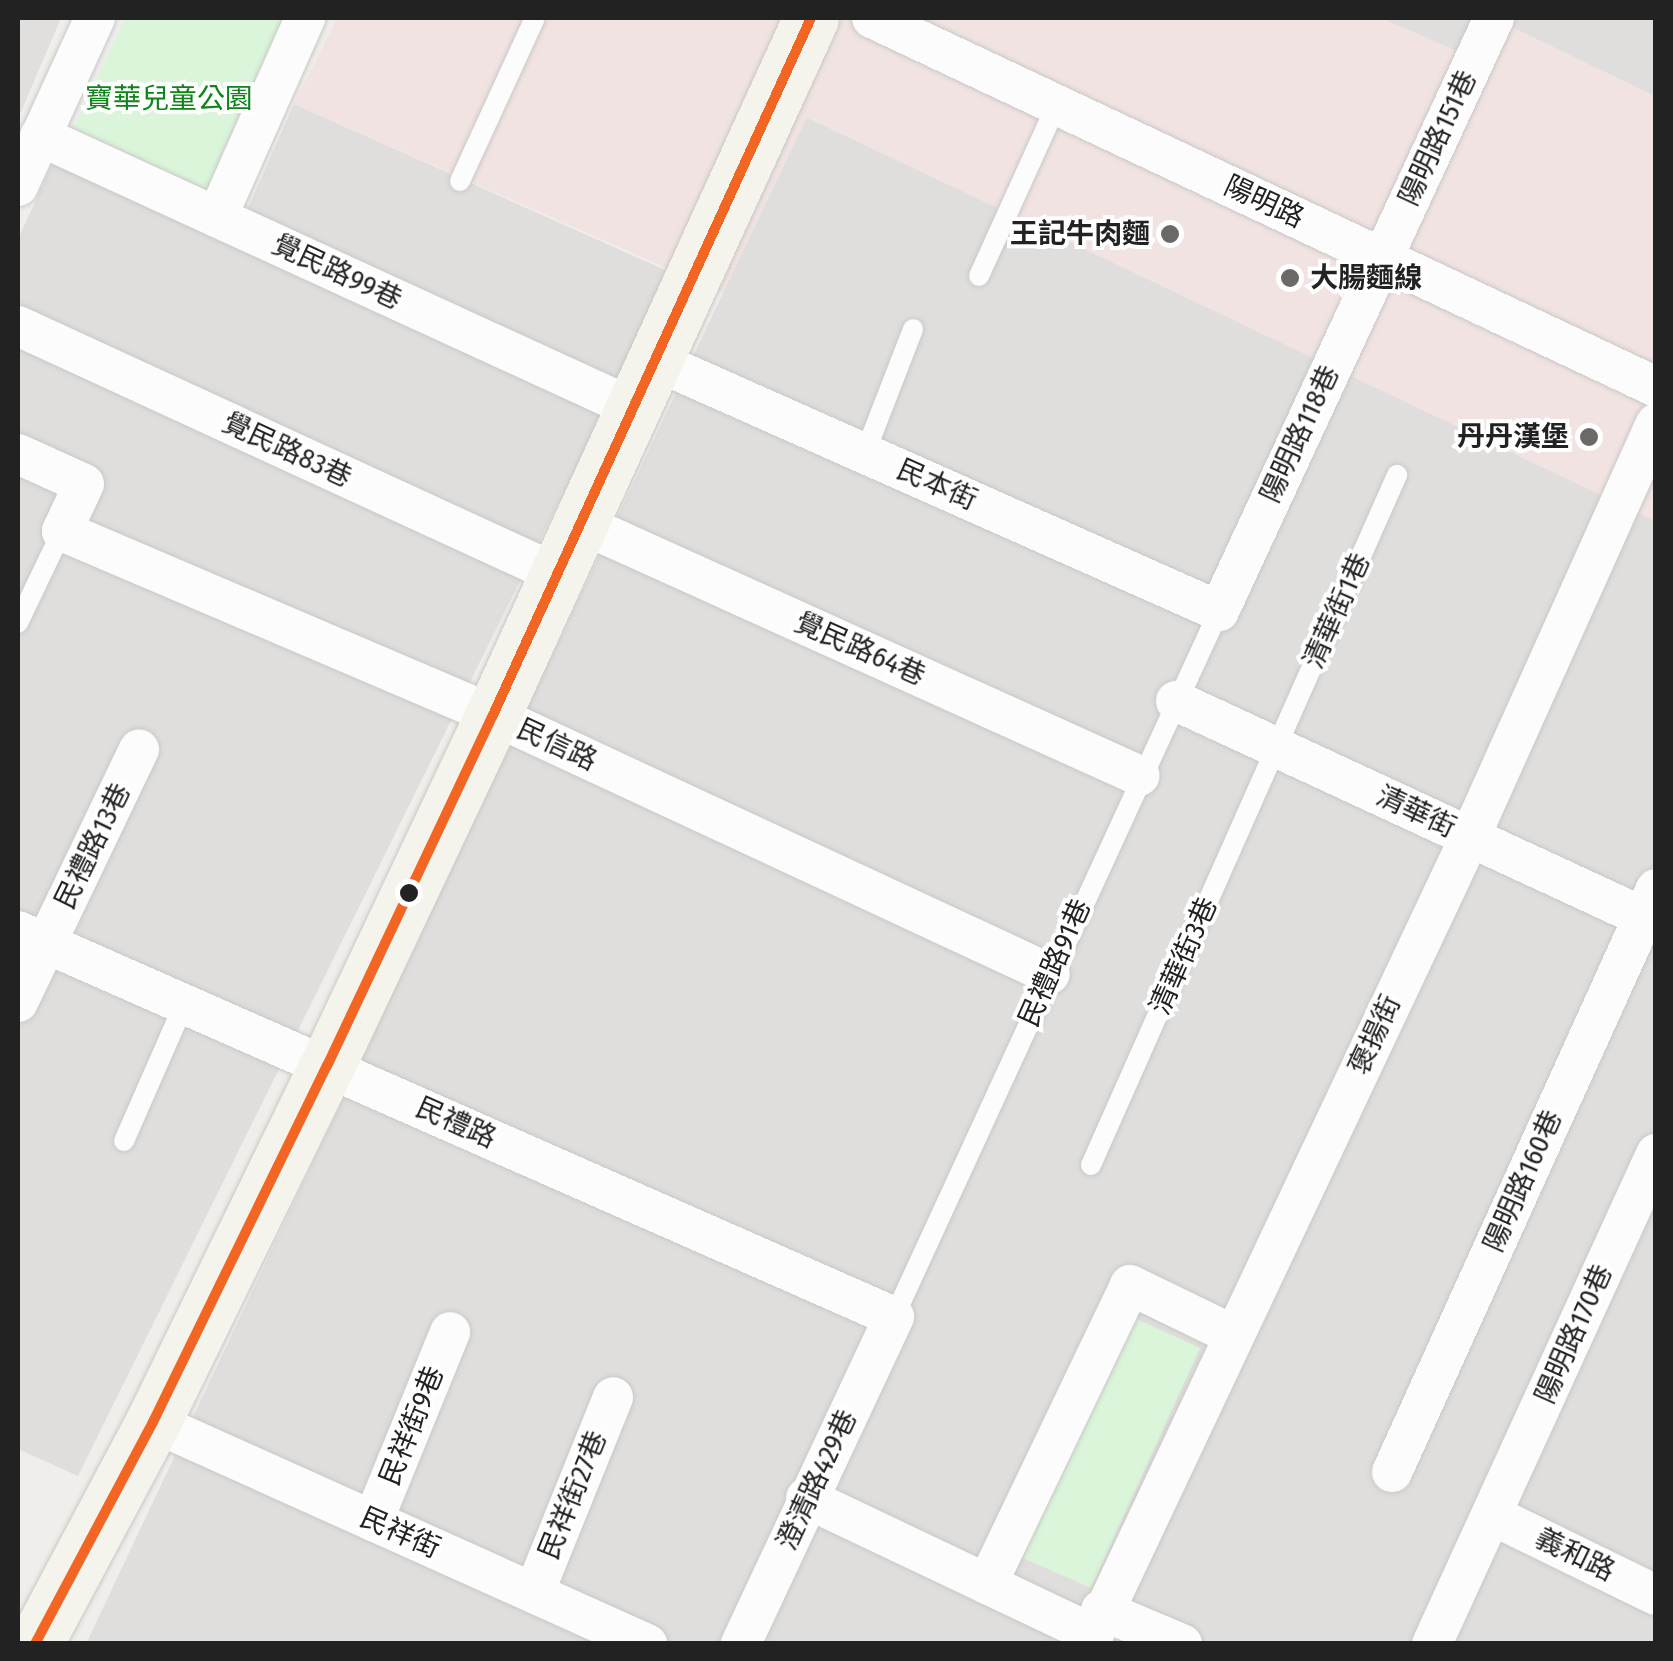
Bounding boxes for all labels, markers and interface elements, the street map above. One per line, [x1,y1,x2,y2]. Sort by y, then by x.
street label: 陽明路151巷 [1392,65,1484,211]
park label: 寶華兒童公園 [85,82,253,116]
street label: 陽明路 [1219,169,1309,235]
place label: 王記牛肉麵 [1010,217,1150,251]
marker: 王記牛肉麵 [1159,223,1181,245]
street label: 覺民路99巷 [267,227,407,317]
place label: 大腸麵線 [1310,261,1422,295]
marker: 大腸麵線 [1279,267,1301,289]
street label: 陽明路118巷 [1254,360,1346,508]
street label: 覺民路83巷 [217,405,357,495]
place label: 丹丹漢堡 [1457,420,1569,454]
marker: 丹丹漢堡 [1578,426,1600,448]
street label: 民本街 [892,453,982,517]
street label: 清華街1巷 [1297,548,1377,674]
street label: 覺民路64巷 [789,605,931,693]
street label: 民信路 [512,712,602,778]
street label: 民禮路13巷 [48,778,138,914]
street label: 清華街 [1371,779,1461,845]
unlabelled marker [399,883,419,903]
street label: 清華街3巷 [1143,892,1225,1020]
street label: 民禮路91巷 [1012,894,1098,1032]
street label: 褒揚街 [1342,990,1408,1080]
street label: 民禮路 [411,1091,501,1155]
street label: 陽明路160巷 [1477,1105,1569,1257]
street label: 陽明路170巷 [1528,1259,1620,1409]
street label: 民祥街9巷 [373,1361,451,1491]
street label: 澄清路429巷 [770,1404,864,1556]
street label: 民祥街27巷 [532,1426,614,1564]
street label: 民祥街 [355,1501,445,1565]
street label: 義和路 [1530,1521,1620,1589]

